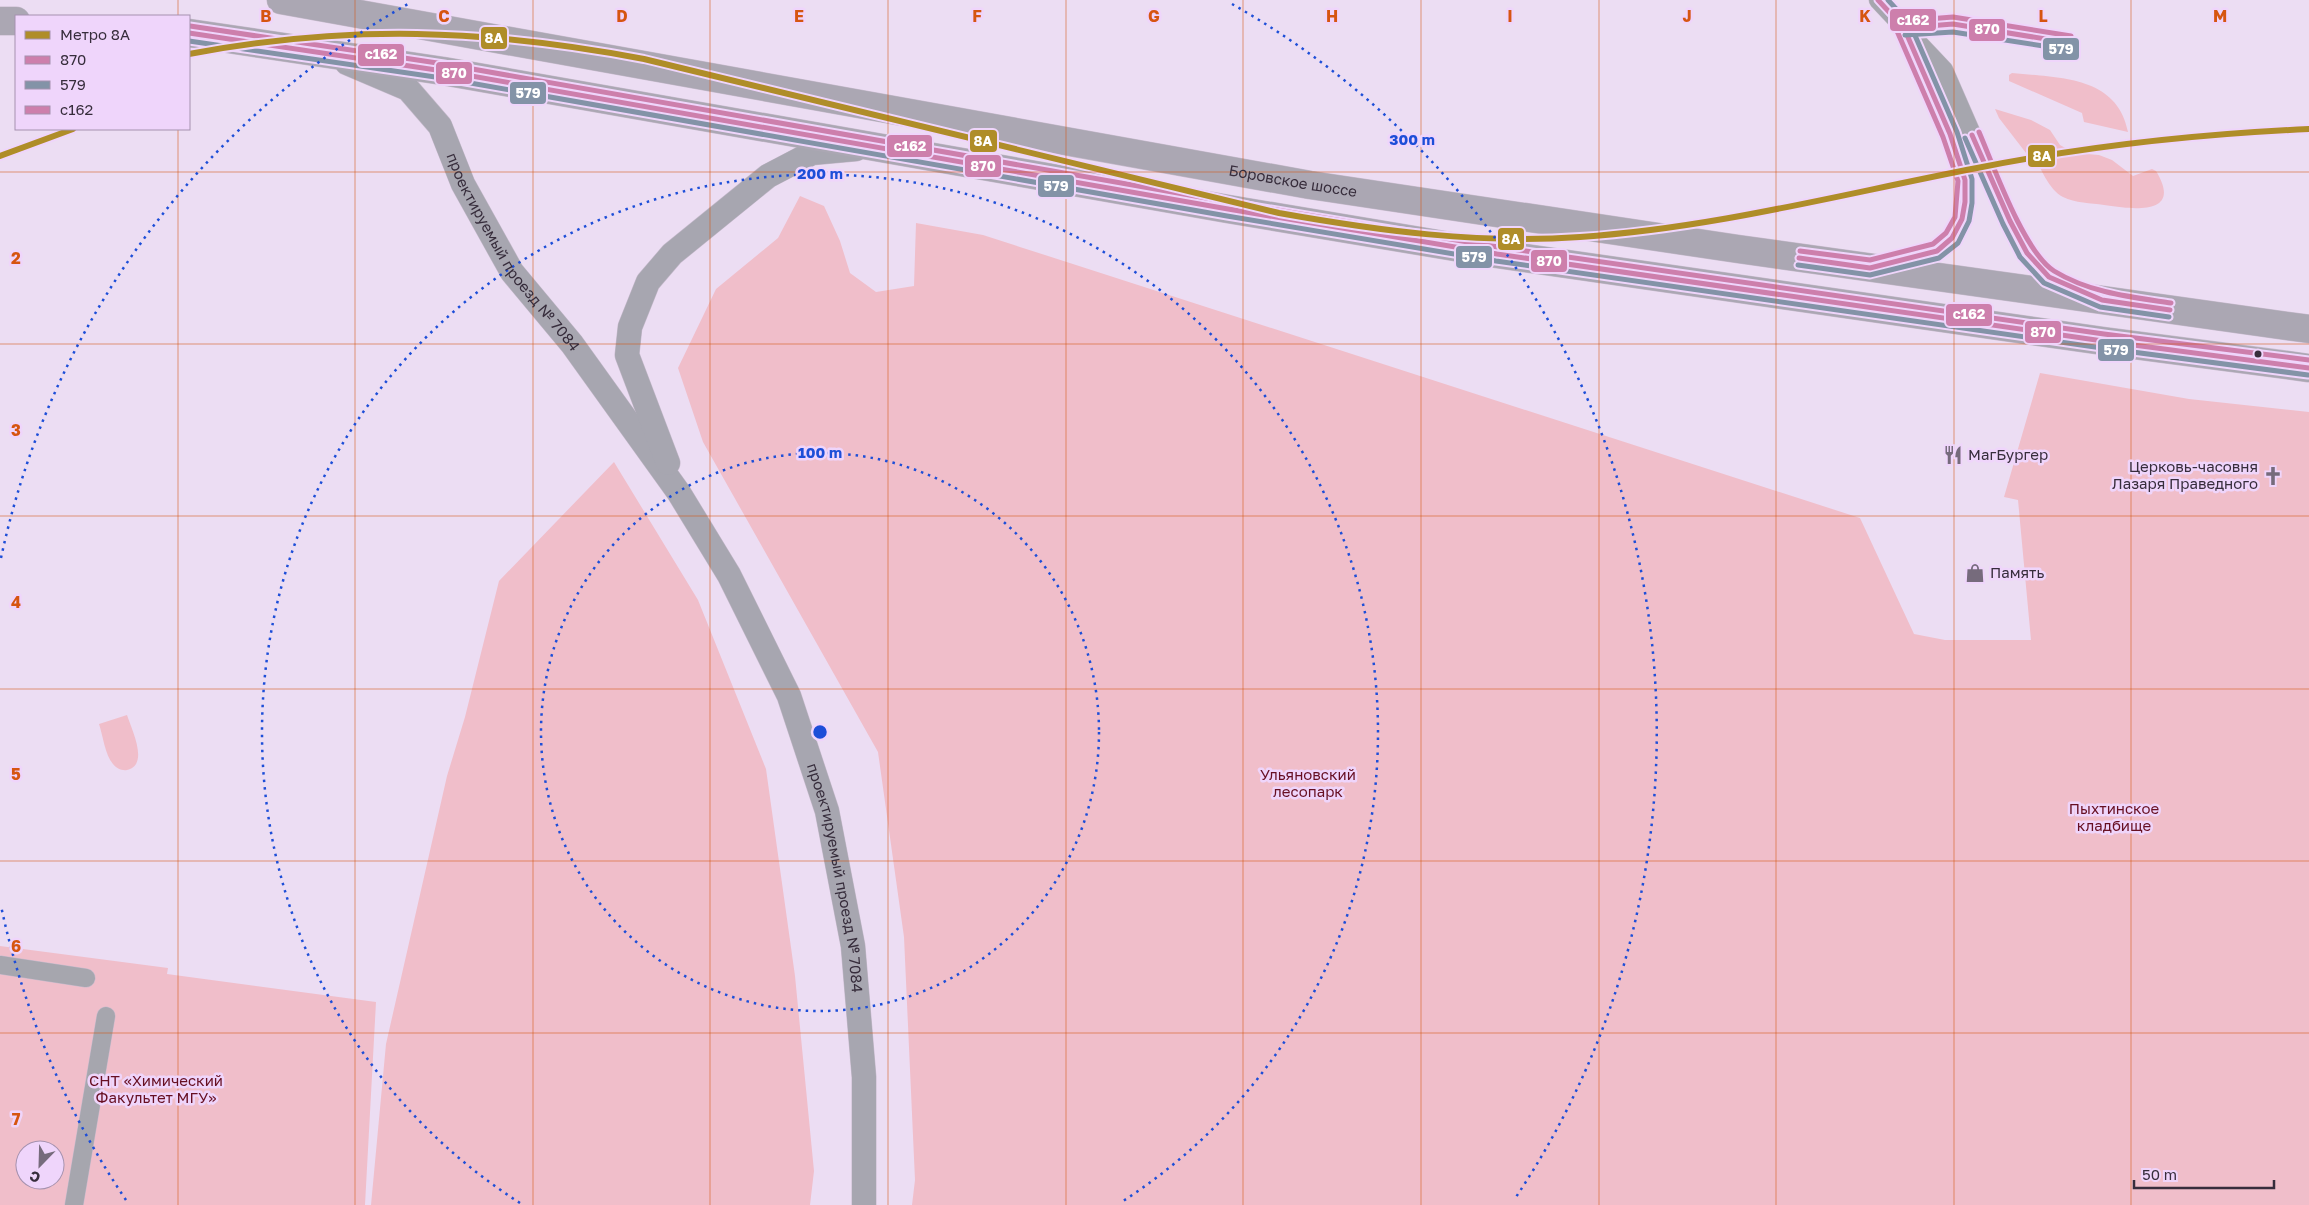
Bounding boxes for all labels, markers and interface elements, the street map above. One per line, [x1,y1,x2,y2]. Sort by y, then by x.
text: B [260,6,272,26]
text: C [438,6,450,26]
text: D [616,6,628,26]
text: E [794,6,804,26]
text: F [972,6,982,26]
text: G [1148,6,1160,26]
text: H [1326,6,1338,26]
text: I [1507,6,1513,26]
text: J [1682,6,1692,26]
text: K [1859,6,1871,26]
text: L [2038,6,2048,26]
text: M [2213,6,2227,26]
line badge: с162 [1889,8,1937,32]
text: с162 [1897,11,1930,28]
legend [15,15,190,130]
line badge: 870 [1968,18,2006,42]
text: 870 [1974,20,2000,37]
text: Метро 8А [60,25,130,43]
line badge: 8А [480,26,508,50]
text: 8А [485,29,504,46]
line badge: 579 [2042,37,2080,61]
text: 579 [2048,40,2074,57]
line badge: с162 [357,43,405,67]
text: с162 [365,45,398,62]
text: 870 [60,50,86,68]
line badge: 870 [435,61,473,85]
text: 870 [441,64,467,81]
text: 579 [60,75,86,93]
line badge: 579 [509,81,547,105]
text: 579 [515,84,541,101]
text: с162 [60,100,93,118]
line badge: 8А [969,129,998,153]
text: 300 m [1389,130,1435,148]
text: 8А [974,132,993,149]
line badge: с162 [886,134,933,158]
text: с162 [894,137,927,154]
line badge: 8А [2027,144,2056,168]
text: 8А [2033,147,2052,164]
street label: проектируемый проезд № 7084 [444,150,584,354]
line badge: 870 [964,154,1002,178]
text: 870 [970,157,996,174]
street label: Боровское шоссе [1227,161,1359,200]
text: 200 m [797,164,843,182]
line badge: 579 [1037,174,1075,198]
text: 579 [1043,177,1069,194]
line badge: 8А [1497,227,1525,251]
text: 8А [1502,230,1521,247]
line badge: 579 [1455,245,1493,269]
text: 2 [11,248,21,268]
text: 579 [1461,248,1487,265]
line badge: 870 [1530,249,1568,273]
text: 870 [1536,252,1562,269]
line badge: с162 [1945,303,1993,327]
text: с162 [1953,305,1986,322]
line badge: 870 [2024,320,2062,344]
text: 870 [2030,323,2056,340]
line badge: 579 [2097,338,2135,362]
text: 579 [2103,341,2129,358]
unlabelled marker [2253,349,2263,359]
text: 3 [11,420,21,440]
text: 100 m [798,443,842,461]
restaurant icon: МагБургер [1942,444,1964,466]
place label: МагБургер [1968,445,2048,463]
place label: Церковь-часовня Лазаря Праведного [2112,457,2258,492]
church icon: Церковь-часовня Лазаря Праведного [2262,465,2284,487]
shop icon: Память [1964,562,1986,584]
place label: Память [1990,563,2044,581]
text: 4 [11,592,21,612]
centre of rings [811,723,829,741]
street label: проектируемый проезд № 7084 [804,761,867,993]
text: 5 [11,764,21,784]
park label: Ульяновский лесопарк [1260,765,1356,800]
park label: Пыхтинское кладбище [2069,799,2159,834]
text: 6 [11,936,21,956]
park label: СНТ «Химический Факультет МГУ» [89,1071,223,1106]
text: 7 [12,1109,21,1129]
north arrow [15,1140,65,1190]
scale bar [2134,1158,2274,1190]
text: 50 m [2142,1165,2177,1183]
text: С [27,1168,43,1187]

